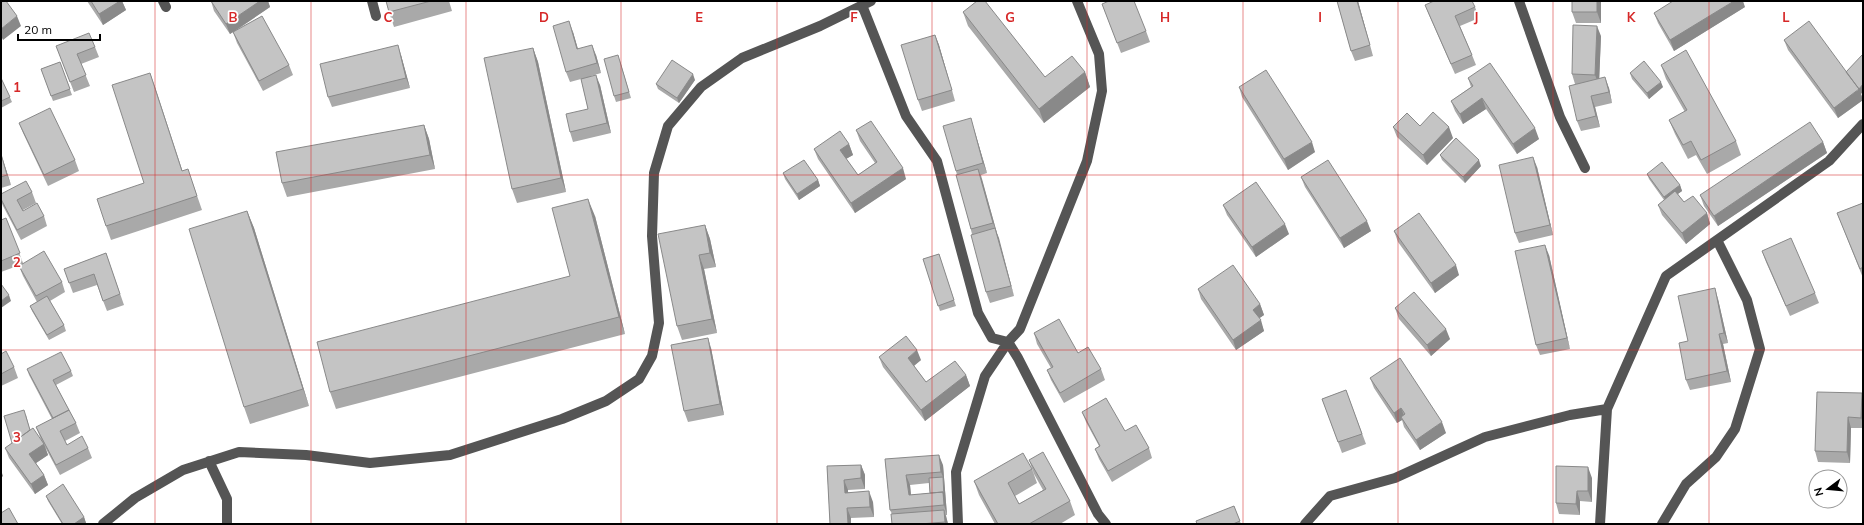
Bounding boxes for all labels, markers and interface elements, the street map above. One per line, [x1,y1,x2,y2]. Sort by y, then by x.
text: B [229,9,238,25]
text: C [384,9,393,25]
text: D [539,9,549,25]
text: E [695,9,703,25]
text: F [850,9,858,25]
text: G [1005,9,1015,25]
text: H [1160,9,1170,25]
text: I [1318,9,1322,25]
text: J [1474,9,1478,25]
text: K [1627,9,1637,25]
text: L [1782,9,1790,25]
scale bar [18,16,100,42]
text: 20 m [24,22,52,37]
text: 1 [13,79,21,95]
text: 2 [13,254,21,270]
text: 3 [13,429,21,445]
north arrow [1808,469,1848,509]
text: N [1811,486,1826,498]

